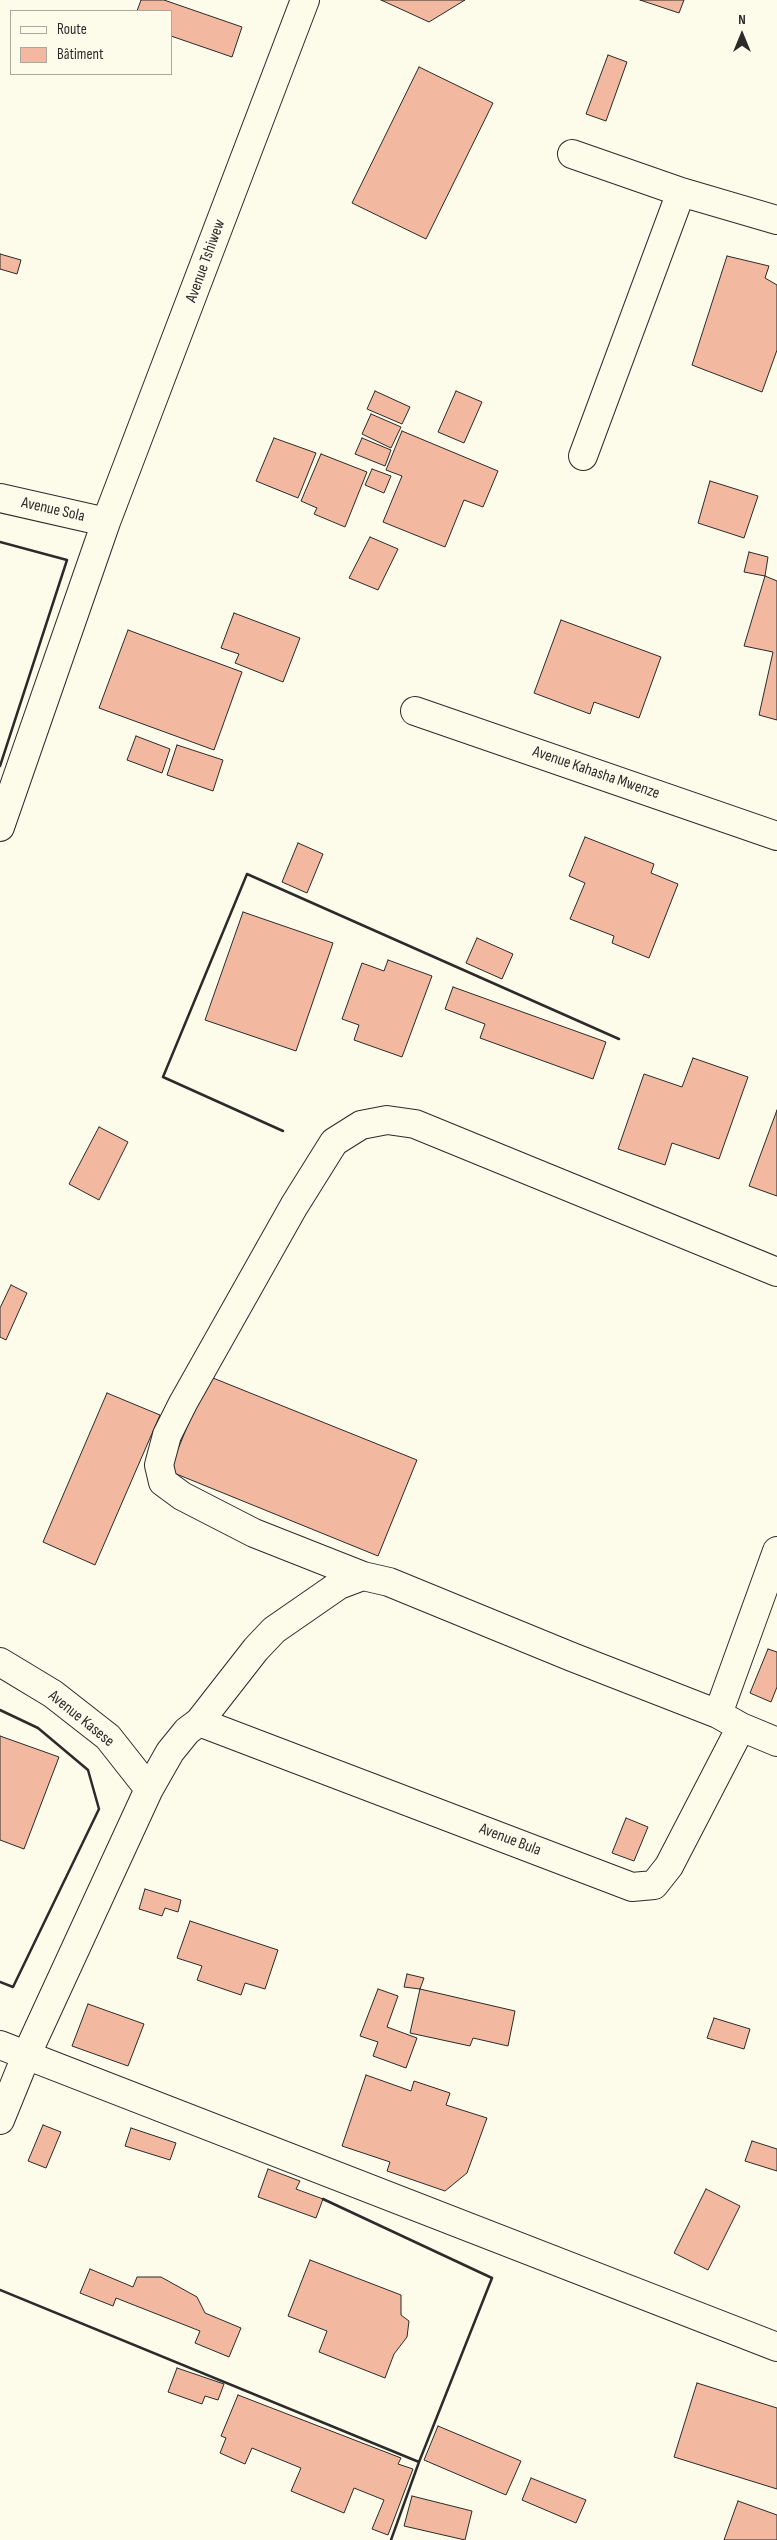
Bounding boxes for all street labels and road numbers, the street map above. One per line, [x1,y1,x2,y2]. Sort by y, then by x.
street label: Avenue Tshiwew [182,217,230,305]
street label: Avenue Sola [20,493,86,527]
street label: Avenue Kahasha Mwenze [530,742,662,804]
street label: Avenue Kasese [44,1687,118,1751]
street label: Avenue Bula [476,1819,544,1861]

